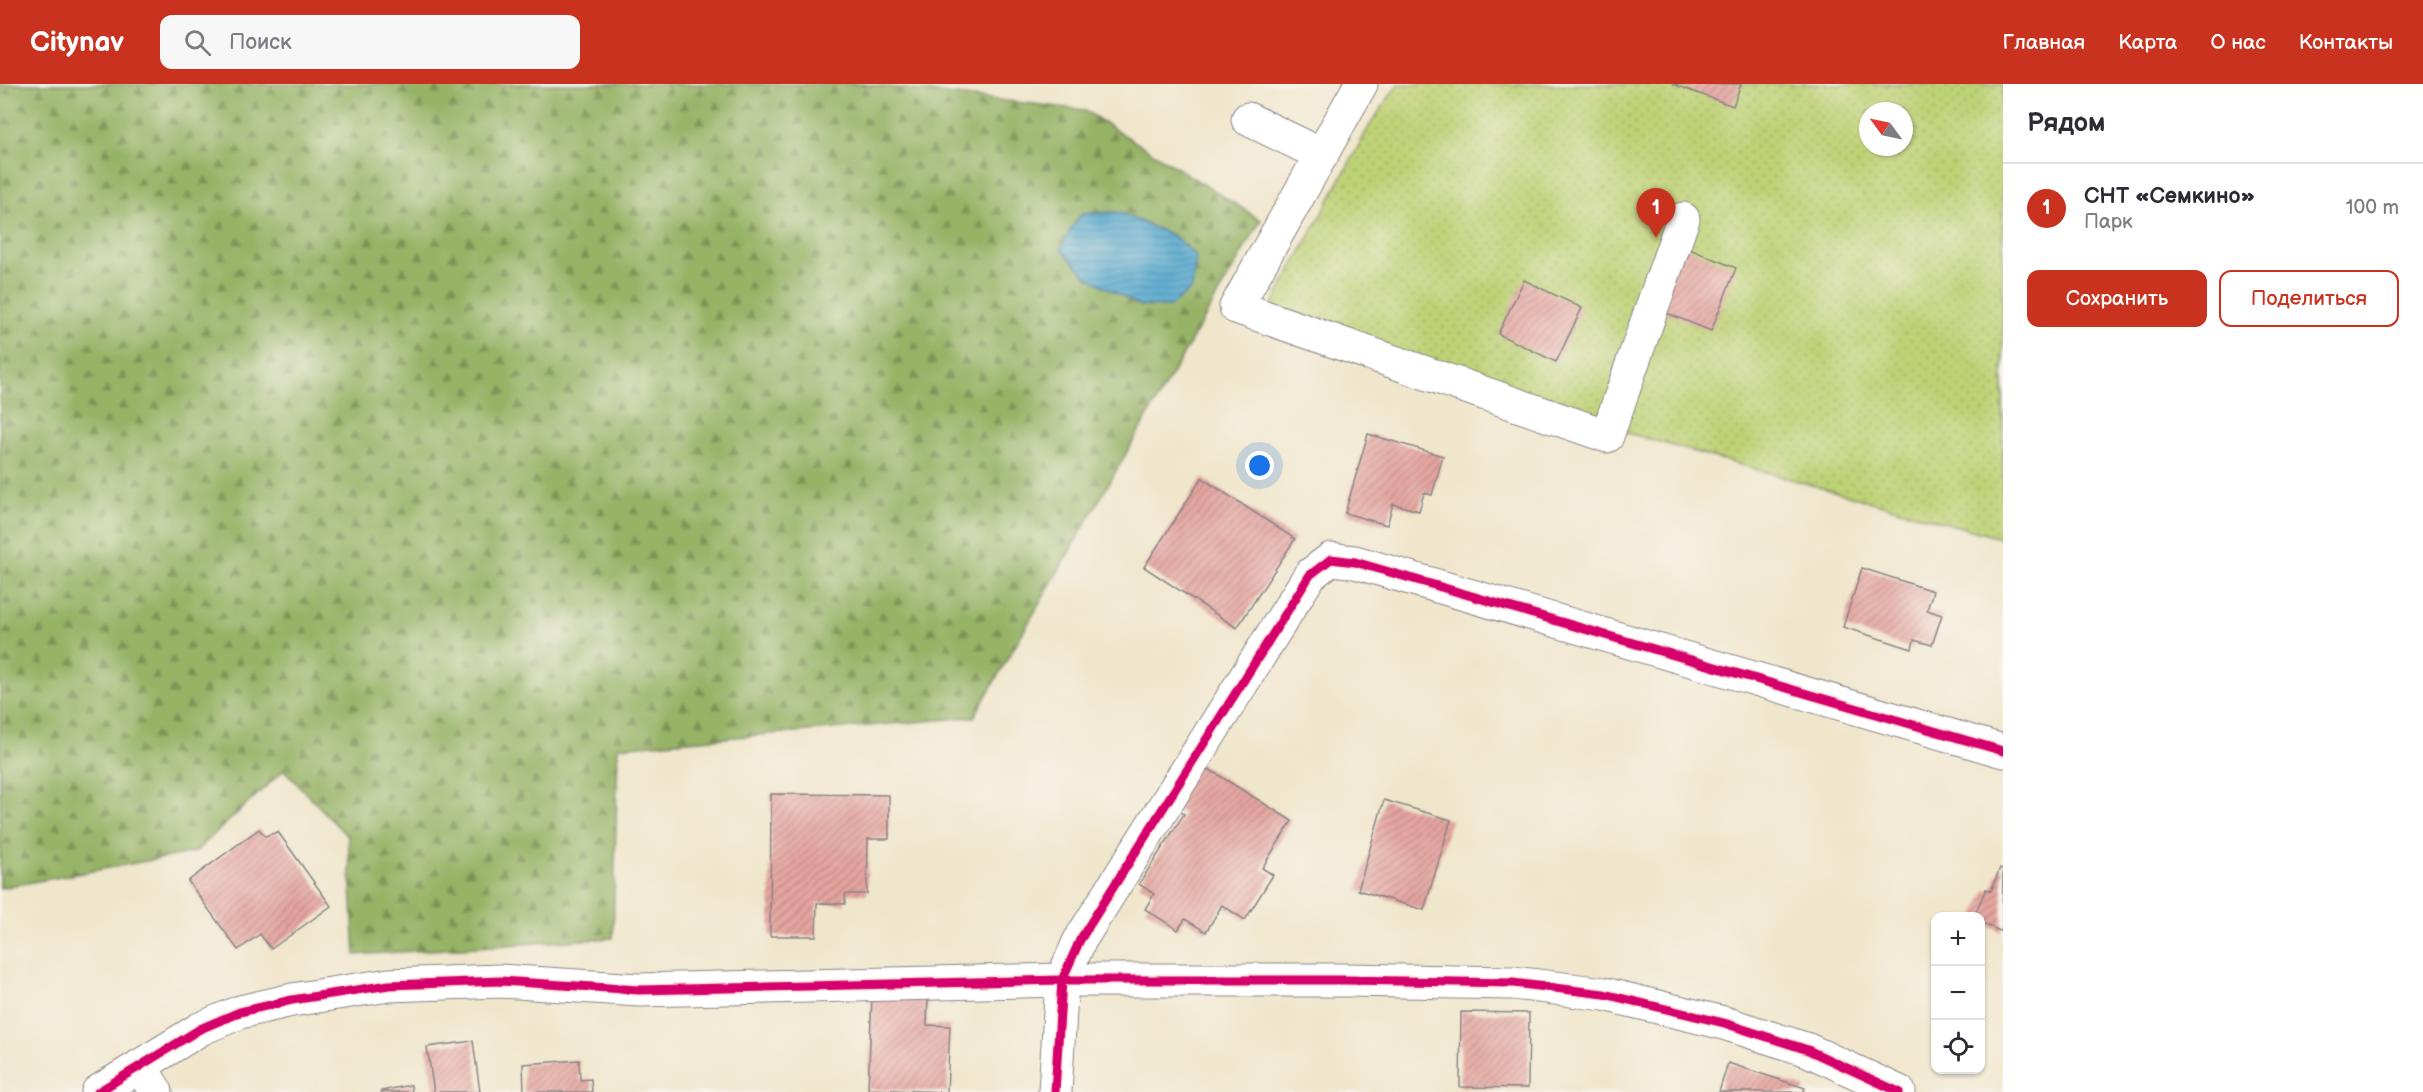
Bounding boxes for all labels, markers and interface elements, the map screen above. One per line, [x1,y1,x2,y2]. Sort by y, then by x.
search box [160,15,580,69]
text: Citynav [30,26,124,59]
icon: search [181,26,214,59]
text: Поиск [229,29,292,56]
text: Главная [2002,30,2085,55]
text: Карта [2118,30,2177,55]
text: О нас [2210,30,2266,55]
text: Контакты [2299,30,2393,55]
north arrow [1859,102,1913,156]
text: Рядом [2027,108,2105,139]
text: СНТ «Семкино» [2084,183,2255,210]
pin: 1 [1636,188,1676,238]
text: 1 [2042,196,2051,220]
text: 100 m [2346,196,2399,220]
text: Парк [2084,210,2133,234]
button: Сохранить [2027,270,2207,327]
button: Поделиться [2219,270,2399,327]
your location [1245,451,1274,480]
map controls [1931,912,1985,1074]
button: + [1931,912,1985,966]
button: − [1931,966,1985,1020]
button: locate [1931,1020,1985,1074]

